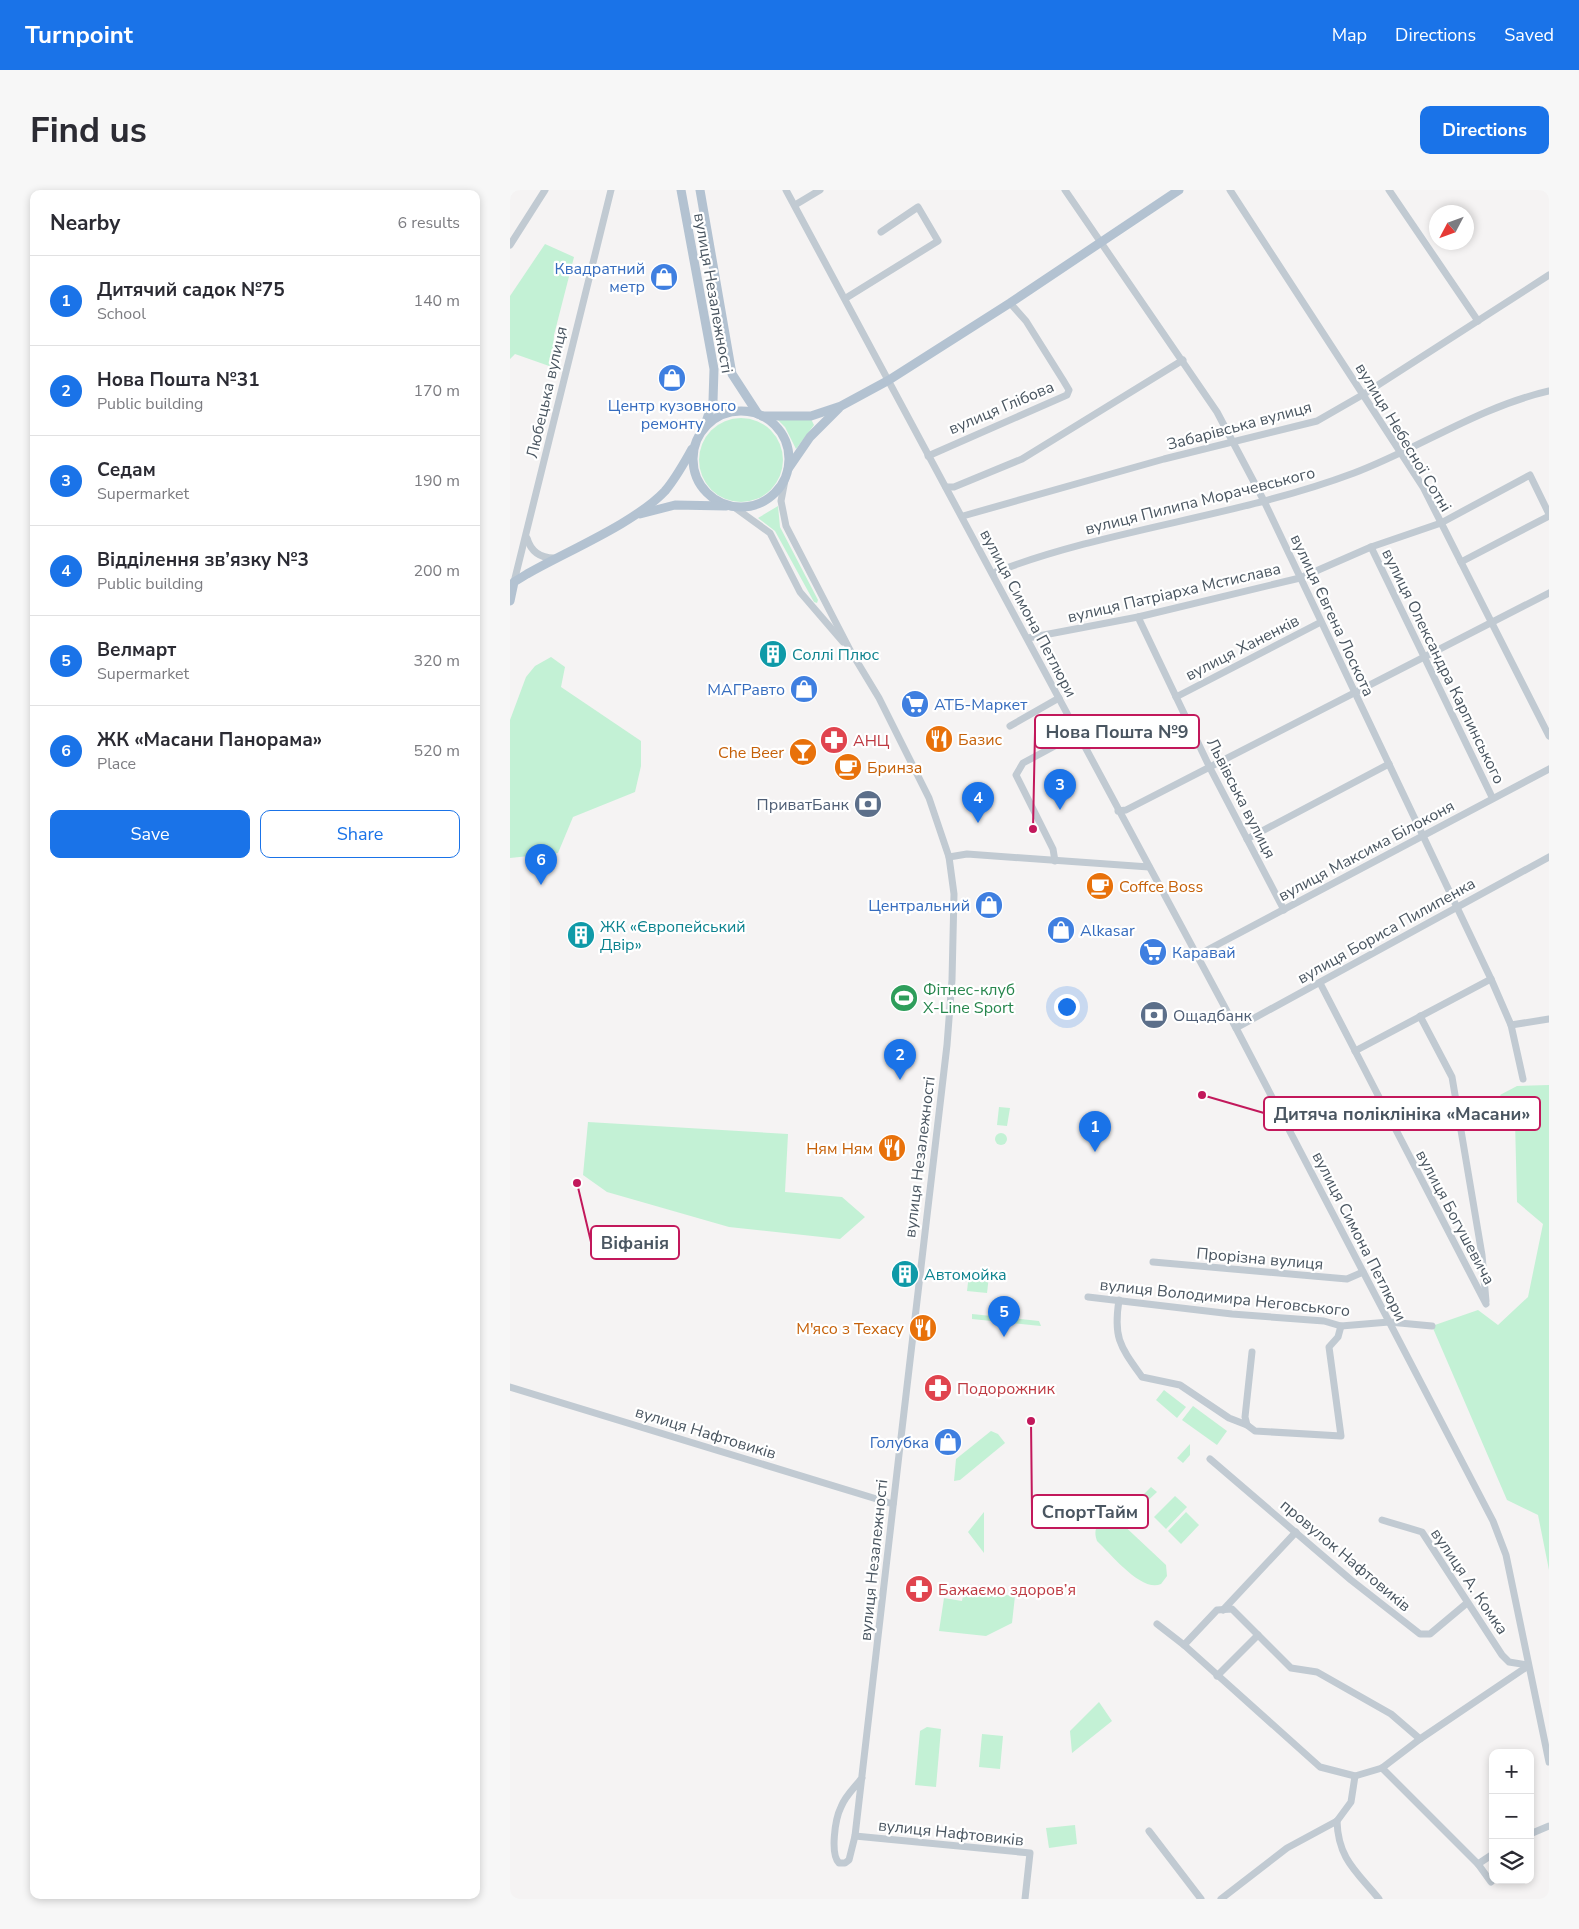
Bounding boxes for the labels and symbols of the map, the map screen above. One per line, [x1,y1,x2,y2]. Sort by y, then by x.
north arrow [1429,205,1474,250]
street label: вулиця Незалежності [688,211,738,375]
place label: Квадратний метр [555,258,645,298]
shop icon: Квадратний метр [649,262,679,292]
street label: Любецька вулиця [521,324,573,460]
street label: вулиця Небесної Сотні [1350,359,1456,516]
shop icon: Центр кузовного ремонту [657,363,687,393]
street label: вулиця Глібова [945,376,1057,440]
place label: Центр кузовного ремонту [608,395,736,435]
street label: Забарівська вулиця [1164,396,1314,456]
street label: вулиця Пилипа Морачевського [1083,462,1318,540]
street label: вулиця Симона Петлюри [974,526,1082,701]
street label: вулиця Євгена Лоскота [1285,531,1379,700]
street label: вулиця Олександра Карпинського [1376,545,1510,788]
street label: вулиця Патріарха Мстислава [1065,558,1283,628]
street label: вулиця Ханенків [1182,610,1303,686]
building icon: Соллі Плюс [758,639,788,669]
place label: Соллі Плюс [792,644,879,666]
shop icon: МАГРавто [789,674,819,704]
place label: МАГРавто [707,679,785,701]
supermarket icon: АТБ-Маркет [900,689,930,719]
place label: АТБ-Маркет [934,694,1028,716]
callout: Нова Пошта №9 [1035,715,1199,748]
text: Нова Пошта №9 [1045,720,1189,744]
restaurant icon: Базис [924,724,954,754]
pharmacy icon: АНЦ [819,725,849,755]
place label: Базис [958,729,1002,751]
place label: АНЦ [853,730,890,752]
street label: Львівська вулиця [1201,734,1281,862]
bar icon: Che Beer [788,737,818,767]
place label: Che Beer [718,742,784,764]
cafe icon: Бринза [833,752,863,782]
place label: Бринза [867,757,922,779]
pin: 3 [1044,769,1076,810]
pin: 4 [962,782,994,823]
bank icon: ПриватБанк [853,789,883,819]
place label: ПриватБанк [757,794,850,816]
street label: вулиця Максима Білоконя [1275,795,1458,907]
pin: 6 [525,844,557,885]
cafe icon: Coffce Boss [1085,871,1115,901]
street label: вулиця Бориса Пилипенка [1293,873,1480,989]
place label: Coffce Boss [1119,876,1203,898]
shop icon: Центральний [974,890,1004,920]
place label: Центральний [868,895,970,917]
shop icon: Alkasar [1046,915,1076,945]
place label: ЖК «Європейський Двір» [600,916,746,956]
building icon: ЖК «Європейський Двір» [566,920,596,950]
place label: Alkasar [1080,920,1135,942]
supermarket icon: Каравай [1138,937,1168,967]
place label: Каравай [1172,942,1236,964]
place label: Фітнес-клуб X-Line Sport [923,979,1015,1019]
sports icon: Фітнес-клуб X-Line Sport [889,983,919,1013]
your location [1054,994,1080,1020]
bank icon: Ощадбанк [1139,1000,1169,1030]
place label: Ощадбанк [1173,1005,1253,1027]
pin: 2 [884,1039,916,1080]
street label: вулиця Незалежності [899,1075,941,1239]
callout: Дитяча поліклініка «Масани» [1264,1097,1540,1130]
text: Дитяча поліклініка «Масани» [1274,1102,1530,1126]
pin: 1 [1079,1111,1111,1152]
restaurant icon: Ням Ням [877,1133,907,1163]
place label: Ням Ням [806,1138,873,1160]
street label: вулиця Богушевича [1410,1146,1500,1289]
street label: вулиця Симона Петлюри [1307,1148,1411,1325]
callout: Віфанія [591,1226,679,1259]
text: Віфанія [601,1231,669,1255]
street label: Прорізна вулиця [1195,1242,1324,1276]
building icon: Автомойка [890,1259,920,1289]
place label: Автомойка [924,1264,1007,1286]
street label: вулиця Володимира Неговського [1099,1274,1351,1322]
pin: 5 [988,1296,1020,1337]
restaurant icon: М'ясо з Техасу [908,1313,938,1343]
place label: М'ясо з Техасу [796,1318,905,1340]
pharmacy icon: Подорожник [923,1373,953,1403]
place label: Подорожник [957,1378,1056,1400]
street label: вулиця Нафтовиків [633,1401,779,1465]
shop icon: Голубка [933,1427,963,1457]
place label: Голубка [870,1432,929,1454]
street label: вулиця Незалежності [855,1478,893,1642]
callout: СпортТайм [1032,1495,1148,1528]
street label: провулок Нафтовиків [1275,1495,1415,1617]
text: СпортТайм [1042,1500,1138,1524]
street label: вулиця А. Комка [1425,1524,1513,1639]
pharmacy icon: Бажаємо здоров’я [904,1574,934,1604]
place label: Бажаємо здоров’я [938,1579,1076,1601]
street label: вулиця Нафтовиків [877,1814,1025,1852]

